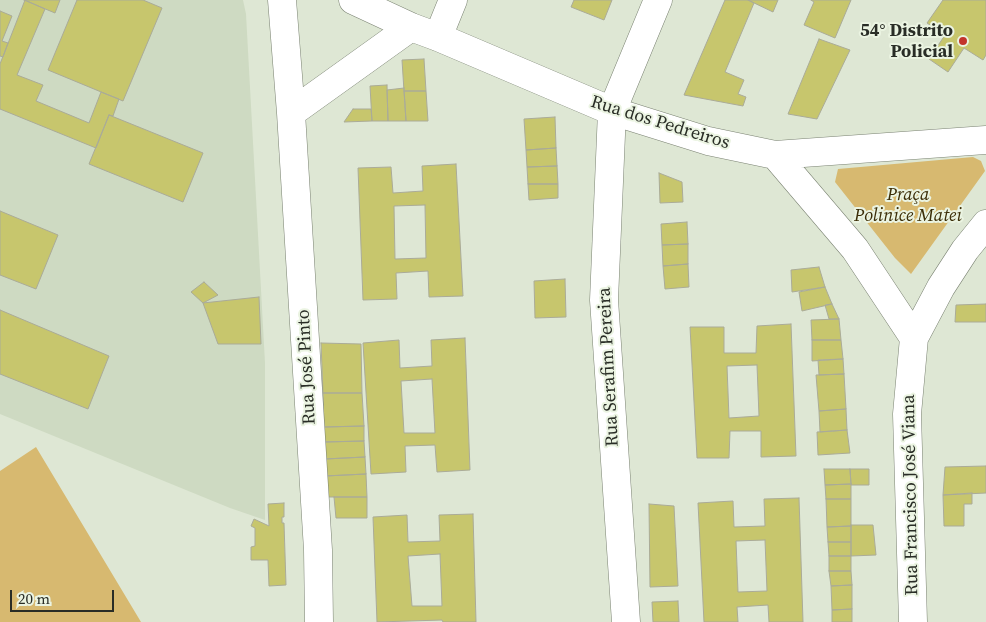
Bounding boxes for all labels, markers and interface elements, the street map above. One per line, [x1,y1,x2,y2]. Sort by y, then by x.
place label: 54° Distrito Policial [860,20,953,62]
marker: 54° Distrito Policial [957,35,969,47]
street label: Rua dos Pedreiros [588,92,732,154]
park label: Praça Polinice Matei [854,184,962,226]
street label: Rua Serafim Pereira [594,287,624,447]
street label: Rua José Pinto [293,309,321,425]
street label: Rua Francisco José Viana [898,394,924,596]
scale bar [12,580,116,612]
text: 20 m [18,588,50,609]

